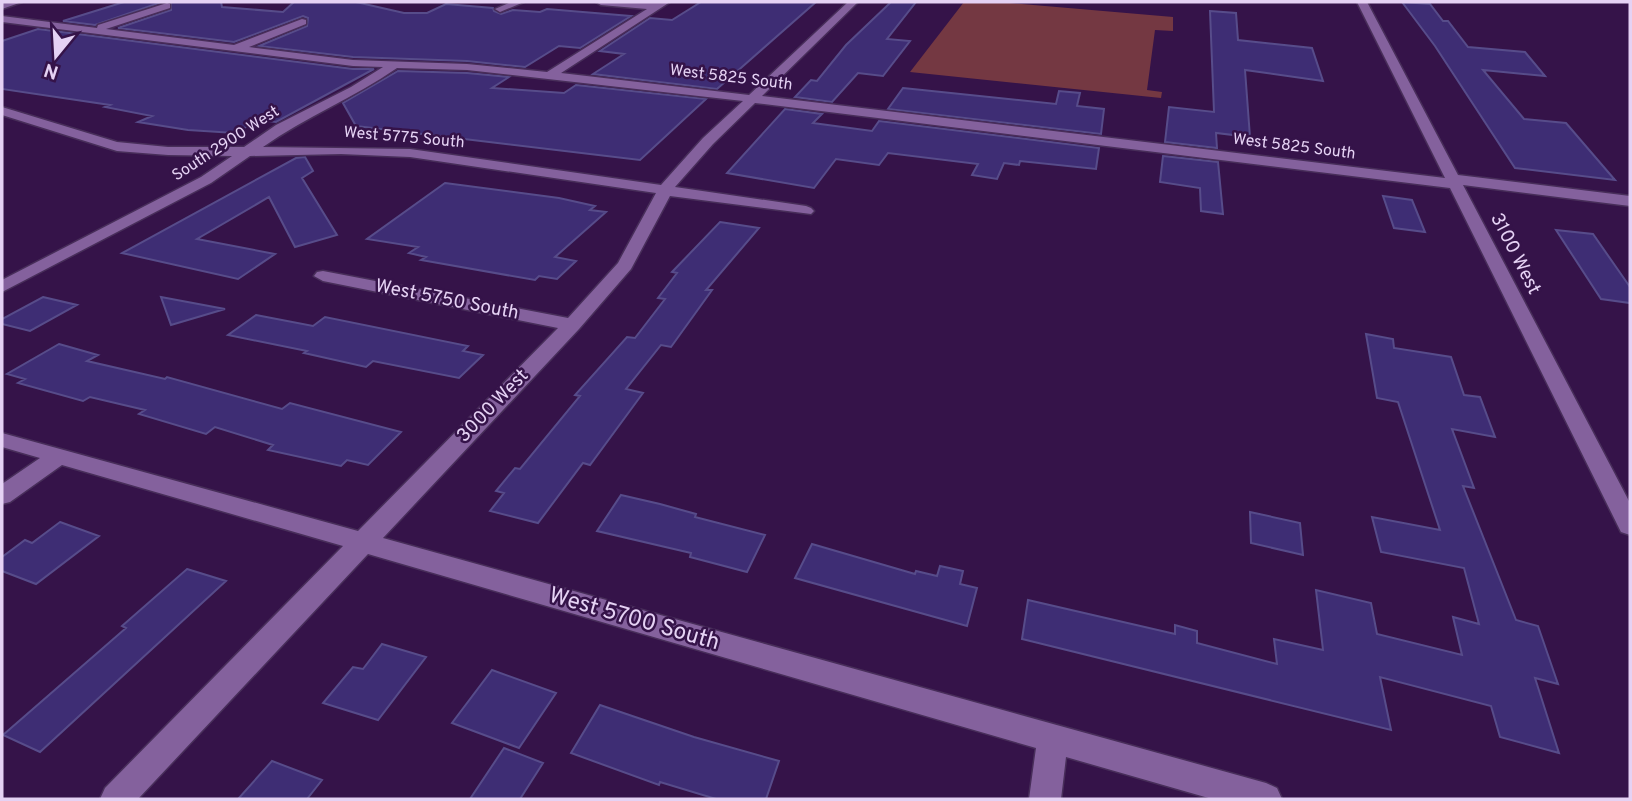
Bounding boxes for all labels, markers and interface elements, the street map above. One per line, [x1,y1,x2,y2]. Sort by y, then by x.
north arrow [21,21,91,91]
text: N [41,57,62,84]
street label: West 5825 South [668,61,794,95]
street label: South 2900 West [169,102,283,186]
street label: West 5775 South [343,123,465,153]
street label: West 5825 South [1231,130,1357,164]
street label: 3100 West [1484,209,1546,299]
street label: West 5750 South [373,274,521,326]
street label: 3000 West [452,364,534,448]
street label: West 5700 South [545,582,723,658]

